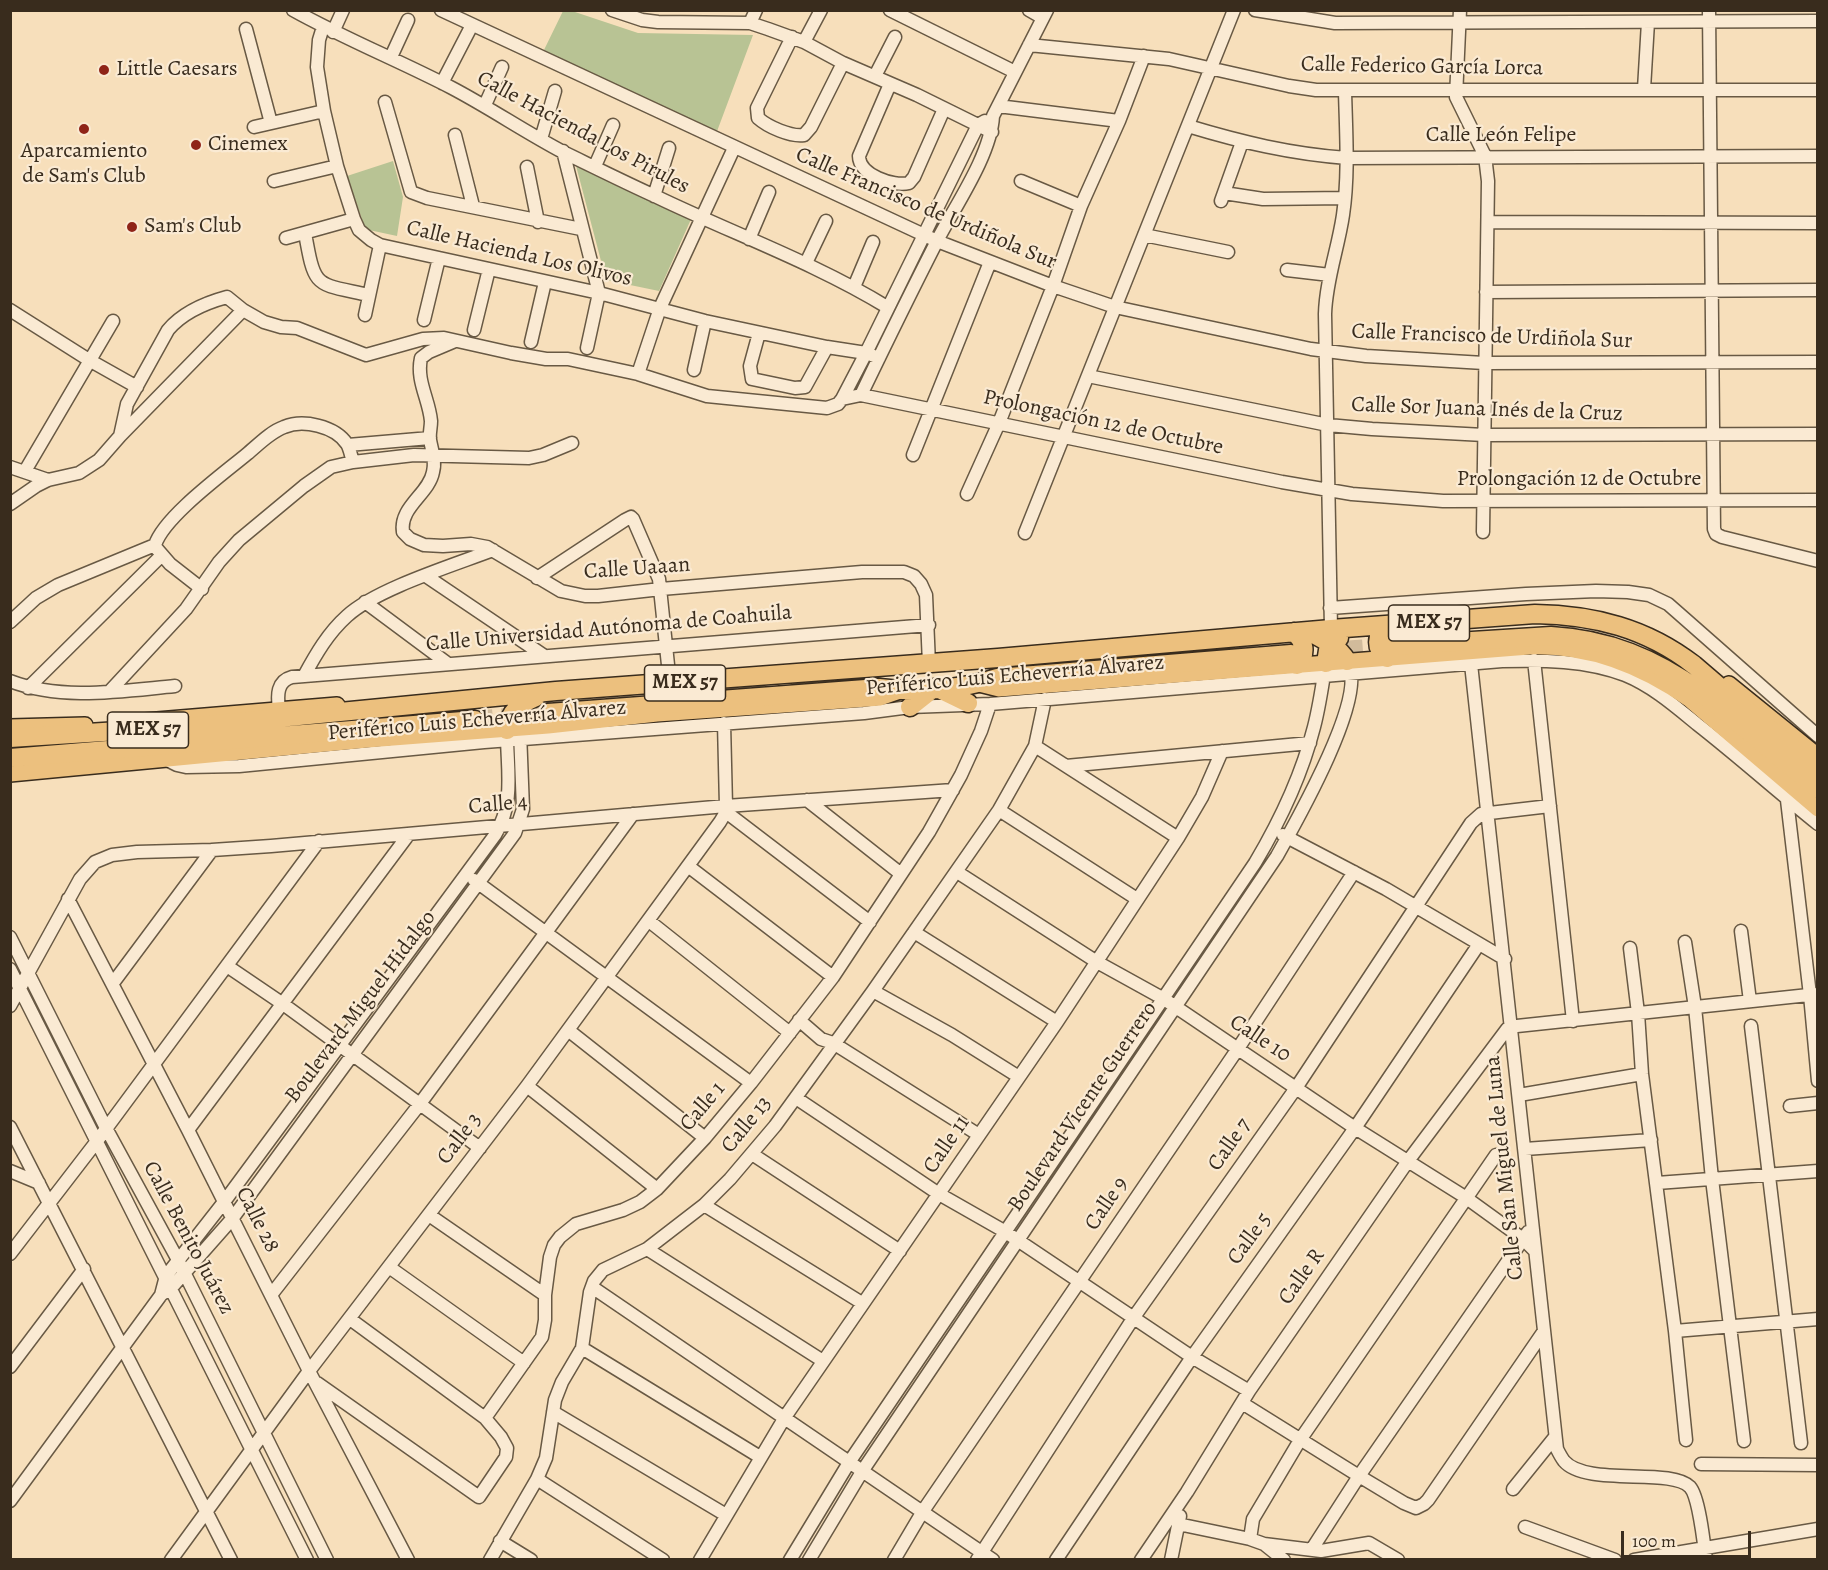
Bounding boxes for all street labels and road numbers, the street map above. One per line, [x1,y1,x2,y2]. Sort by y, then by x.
street label: Calle Federico García Lorca [1301,52,1543,82]
street label: Calle Hacienda Los Pirules [472,66,694,200]
street label: Calle León Felipe [1426,123,1576,149]
street label: Calle Francisco de Urdiñola Sur [791,142,1061,276]
street label: Calle Hacienda Los Olivos [404,215,634,293]
street label: Calle Francisco de Urdiñola Sur [1351,319,1633,355]
street label: Prolongación 12 de Octubre [981,385,1225,461]
street label: Calle Sor Juana Inés de la Cruz [1351,392,1623,428]
street label: Prolongación 12 de Octubre [1457,467,1701,493]
street label: Calle Uaaan [583,552,691,586]
street label: Calle Universidad Autónoma de Coahuila [425,600,793,658]
road number: MEX 57 [1388,605,1470,641]
street label: Periférico Luis Echeverría Álvarez [865,650,1165,702]
road number: MEX 57 [644,665,726,701]
street label: Periférico Luis Echeverría Álvarez [327,695,627,747]
road number: MEX 57 [108,712,188,748]
street label: Calle 4 [467,789,529,821]
street label: Boulevard Miguel Hidalgo [280,906,442,1108]
street label: Boulevard Vicente Guerrero [1003,997,1163,1217]
street label: Calle 10 [1224,1009,1296,1069]
street label: Calle San Miguel de Luna [1480,1055,1530,1281]
street label: Calle 1 [675,1077,731,1137]
street label: Calle 13 [716,1091,778,1159]
street label: Calle 3 [432,1108,488,1170]
street label: Calle 11 [918,1111,976,1179]
street label: Calle 7 [1202,1114,1258,1176]
street label: Calle Benito Juárez [137,1157,239,1319]
street label: Calle 9 [1080,1172,1134,1236]
street label: Calle 28 [229,1183,285,1257]
street label: Calle 5 [1222,1208,1278,1270]
street label: Calle R [1273,1244,1331,1310]

